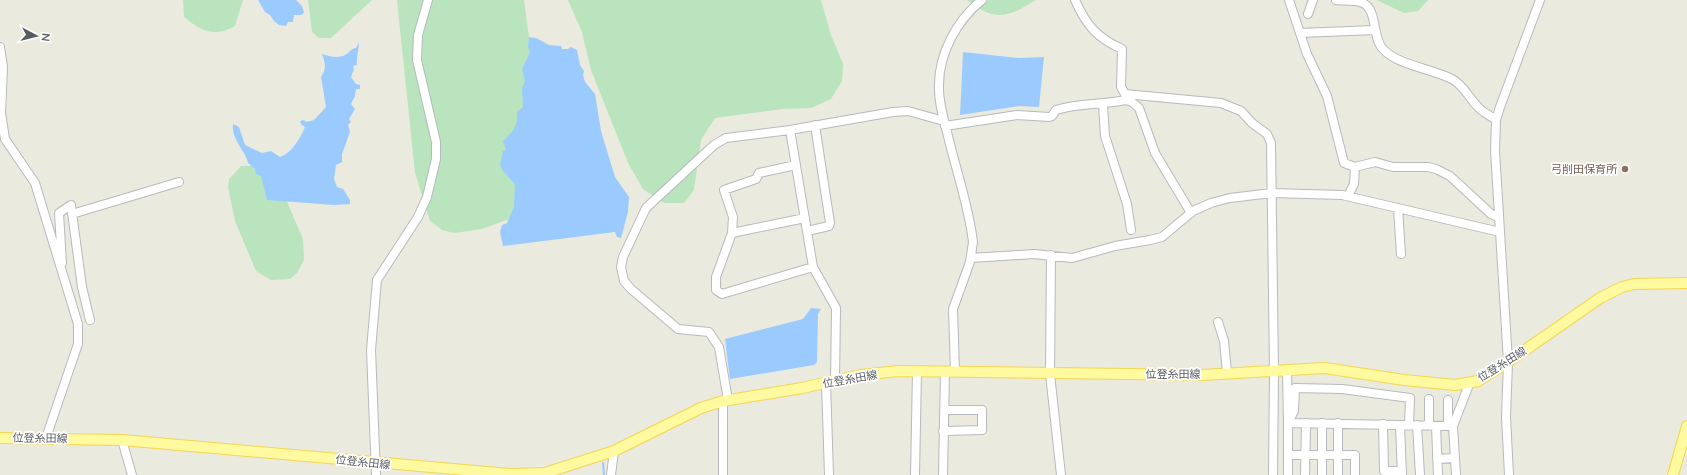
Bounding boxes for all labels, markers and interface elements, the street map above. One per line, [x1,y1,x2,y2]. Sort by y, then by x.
north arrow [16,16,56,56]
text: N [37,32,53,42]
place label: 弓削田保育所 [1551,162,1618,177]
marker: 弓削田保育所 [1620,164,1630,174]
street label: 位登糸田線 [1475,343,1530,385]
street label: 位登糸田線 [822,367,878,392]
street label: 位登糸田線 [1146,367,1201,382]
street label: 位登糸田線 [12,431,68,446]
street label: 位登糸田線 [335,452,391,473]

